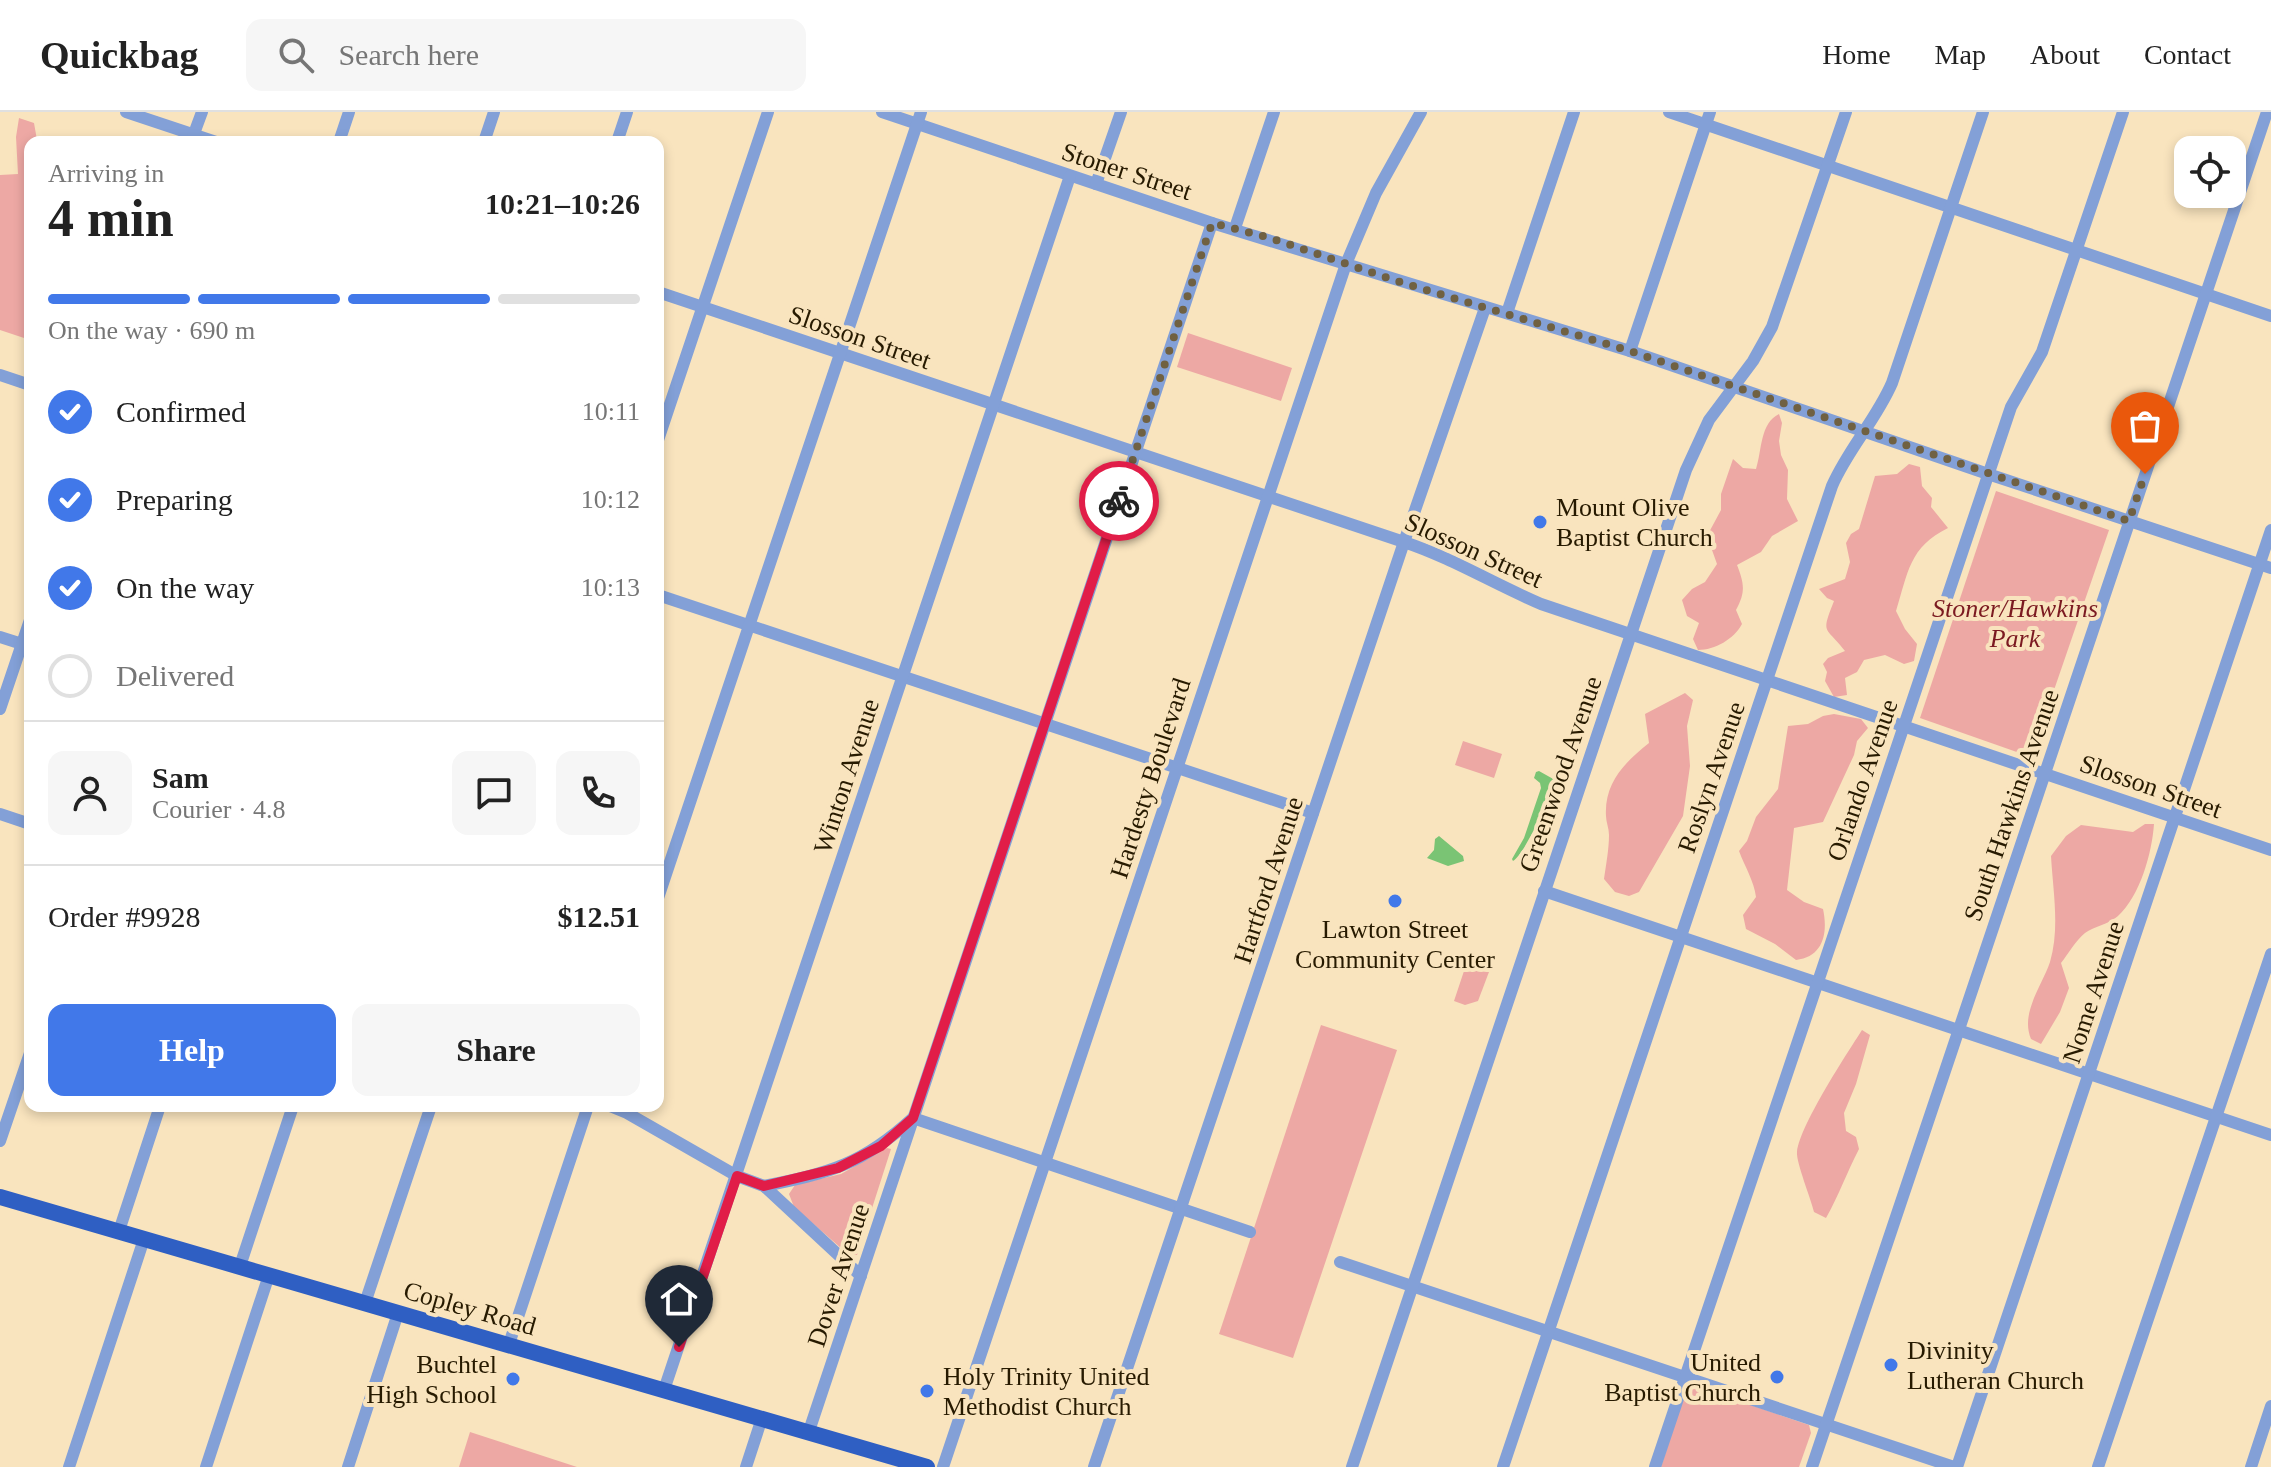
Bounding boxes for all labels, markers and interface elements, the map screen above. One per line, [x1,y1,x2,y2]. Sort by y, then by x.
search box [246,19,806,91]
icon: search [274,33,318,77]
text: Quickbag [40,34,198,76]
text: Search here [338,38,479,71]
text: Home [1822,39,1891,70]
text: Map [1935,39,1986,70]
text: About [2030,39,2100,70]
text: Contact [2144,39,2231,70]
map controls [2174,136,2246,208]
button: locate [2174,136,2246,208]
street label: Stoner Street [1058,137,1196,206]
text: Arriving in [48,159,164,188]
text: 10:21–10:26 [485,187,640,220]
text: 4 min [48,190,174,247]
street label: Slosson Street [785,300,935,376]
text: On the way · 690 m [48,316,255,345]
icon: check [48,390,92,434]
pin [2111,392,2179,474]
text: Confirmed [116,395,246,428]
text: 10:11 [582,397,640,426]
icon: bag [2123,404,2167,448]
courier [1079,461,1159,541]
icon: check [48,478,92,522]
icon: bike [1097,479,1141,523]
text: Preparing [116,483,233,516]
text: 10:12 [581,485,640,514]
place label: Mount Olive Baptist Church [1556,493,1713,552]
street label: Slosson Street [1400,507,1548,594]
marker: Mount Olive Baptist Church [1531,513,1549,531]
icon: check [48,566,92,610]
text: On the way [116,571,254,604]
text: 10:13 [581,573,640,602]
park label: Stoner/Hawkins Park [1932,594,2098,653]
text: Delivered [116,659,234,692]
street label: Greenwood Avenue [1513,672,1608,876]
street label: Hardesty Boulevard [1104,674,1197,882]
street label: South Hawkins Avenue [1958,685,2065,925]
street label: Winton Avenue [808,695,885,857]
street label: Orlando Avenue [1821,695,1904,865]
street label: Roslyn Avenue [1672,698,1751,856]
street label: Slosson Street [2076,749,2226,825]
button: person [48,751,132,835]
button: chat [452,751,536,835]
button: phone [556,751,640,835]
text: Sam [152,761,209,794]
street label: Hartford Avenue [1228,793,1309,967]
text: Courier · 4.8 [152,795,286,824]
marker: Lawton Street Community Center [1386,892,1404,910]
text: Order #9928 [48,900,200,933]
text: $12.51 [558,900,640,933]
place label: Lawton Street Community Center [1295,915,1495,974]
street label: Nome Avenue [2057,918,2130,1067]
button: Help [48,1004,336,1096]
button: Share [352,1004,640,1096]
street label: Dover Avenue [802,1200,875,1350]
pin [645,1265,713,1347]
street label: Copley Road [400,1276,539,1341]
icon: home [657,1277,701,1321]
place label: Divinity Lutheran Church [1907,1336,2084,1395]
place label: United Baptist Church [1604,1348,1761,1407]
place label: Buchtel High School [366,1350,497,1409]
marker: Divinity Lutheran Church [1882,1356,1900,1374]
place label: Holy Trinity United Methodist Church [943,1362,1150,1421]
marker: United Baptist Church [1768,1368,1786,1386]
marker: Buchtel High School [504,1370,522,1388]
marker: Holy Trinity United Methodist Church [918,1382,936,1400]

